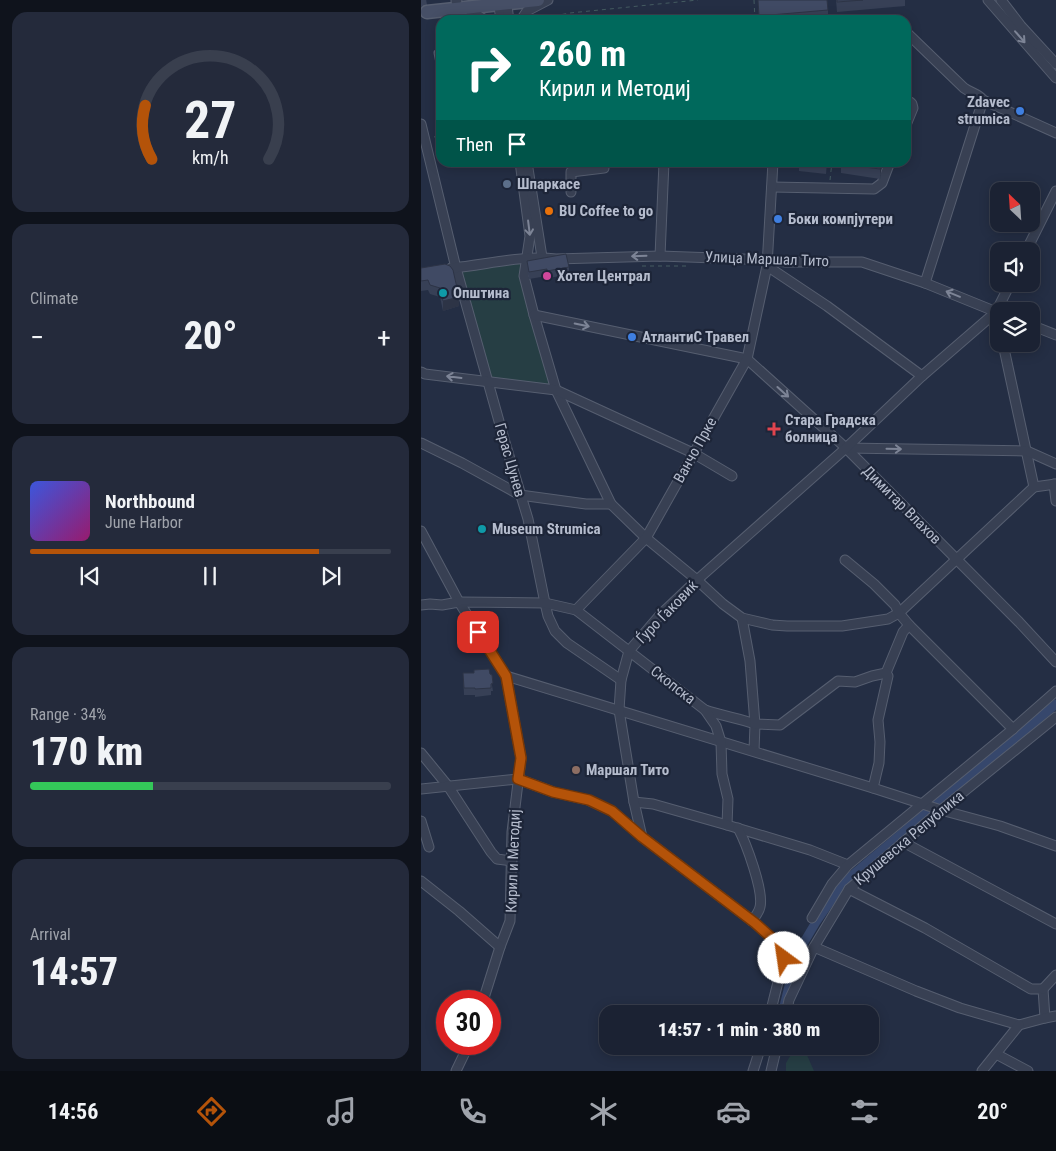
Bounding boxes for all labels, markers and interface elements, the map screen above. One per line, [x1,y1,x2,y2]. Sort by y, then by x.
one-way arrow [1014,30,1026,43]
text: 260 m [539,34,626,75]
icon: right [456,35,521,100]
text: Кирил и Методиј [539,76,691,101]
text: 27 [184,90,237,151]
place label: Zdavec strumica [957,93,1010,128]
marker: Zdavec strumica [1014,105,1026,117]
icon: arrive [503,130,531,158]
text: Then [456,133,493,156]
text: km/h [192,147,229,168]
place label: Шпаркасе [517,175,580,193]
marker: Шпаркасе [501,178,513,190]
north arrow [990,182,1040,232]
map controls [990,182,1040,352]
place label: BU Coffee to go [559,202,653,220]
marker: BU Coffee to go [543,205,555,217]
place label: Боки компјутери [788,210,893,228]
marker: Боки компјутери [772,213,784,225]
one-way arrow [524,220,534,236]
button: sound [990,242,1040,292]
street label: Улица Маршал Тито [705,248,829,270]
one-way arrow [631,251,648,261]
place label: Хотел Централ [557,267,650,285]
marker: Хотел Централ [541,270,553,282]
place label: Општина [453,284,509,302]
marker: Општина [437,287,449,299]
text: Climate [30,289,78,308]
one-way arrow [946,289,961,299]
button: layers [990,302,1040,352]
text: 20° [184,314,237,358]
text: − [30,321,44,354]
text: + [377,321,391,354]
one-way arrow [573,321,589,330]
place label: АтлантиС Травел [642,328,749,346]
marker: АтлантиС Травел [626,331,638,343]
one-way arrow [446,372,462,382]
one-way arrow [776,386,789,397]
place label: Стара Градска болница [785,411,876,446]
street label: Ванчо Прке [670,414,720,486]
street label: Герас Цунев [491,421,529,499]
marker: Стара Градска болница [767,422,781,436]
one-way arrow [886,444,902,454]
street label: Димитар Влахов [859,462,945,548]
text: Northbound [105,490,195,513]
text: June Harbor [105,513,183,532]
place label: Museum Strumica [492,520,601,538]
marker: Museum Strumica [476,523,488,535]
icon: previous [76,562,104,590]
icon: pause [196,562,224,590]
icon: next [317,562,345,590]
street label: Ѓуро Ѓаковиќ [632,577,702,647]
pin [457,611,499,653]
icon: arrive [464,618,492,646]
street label: Скопска [647,662,699,708]
text: Range · 34% [30,705,106,724]
text: 170 km [30,730,143,774]
place label: Маршал Тито [586,761,669,779]
marker: Маршал Тито [570,764,582,776]
street label: Крушевска Република [850,787,968,889]
street label: Кирил и Методиј [502,809,524,913]
text: Arrival [30,925,71,944]
position arrow [757,931,809,983]
text: 14:57 [30,950,118,994]
speed limit sign: 30 [436,990,501,1055]
text: 14:57 · 1 min · 380 m [658,1018,820,1041]
icon: directions [194,1094,229,1129]
icon: music [324,1094,359,1129]
icon: phone [455,1094,490,1129]
icon: climate [586,1094,621,1129]
icon: car [716,1094,751,1129]
icon: filters [847,1094,882,1129]
text: 14:56 [48,1099,98,1124]
text: 20° [977,1099,1008,1124]

